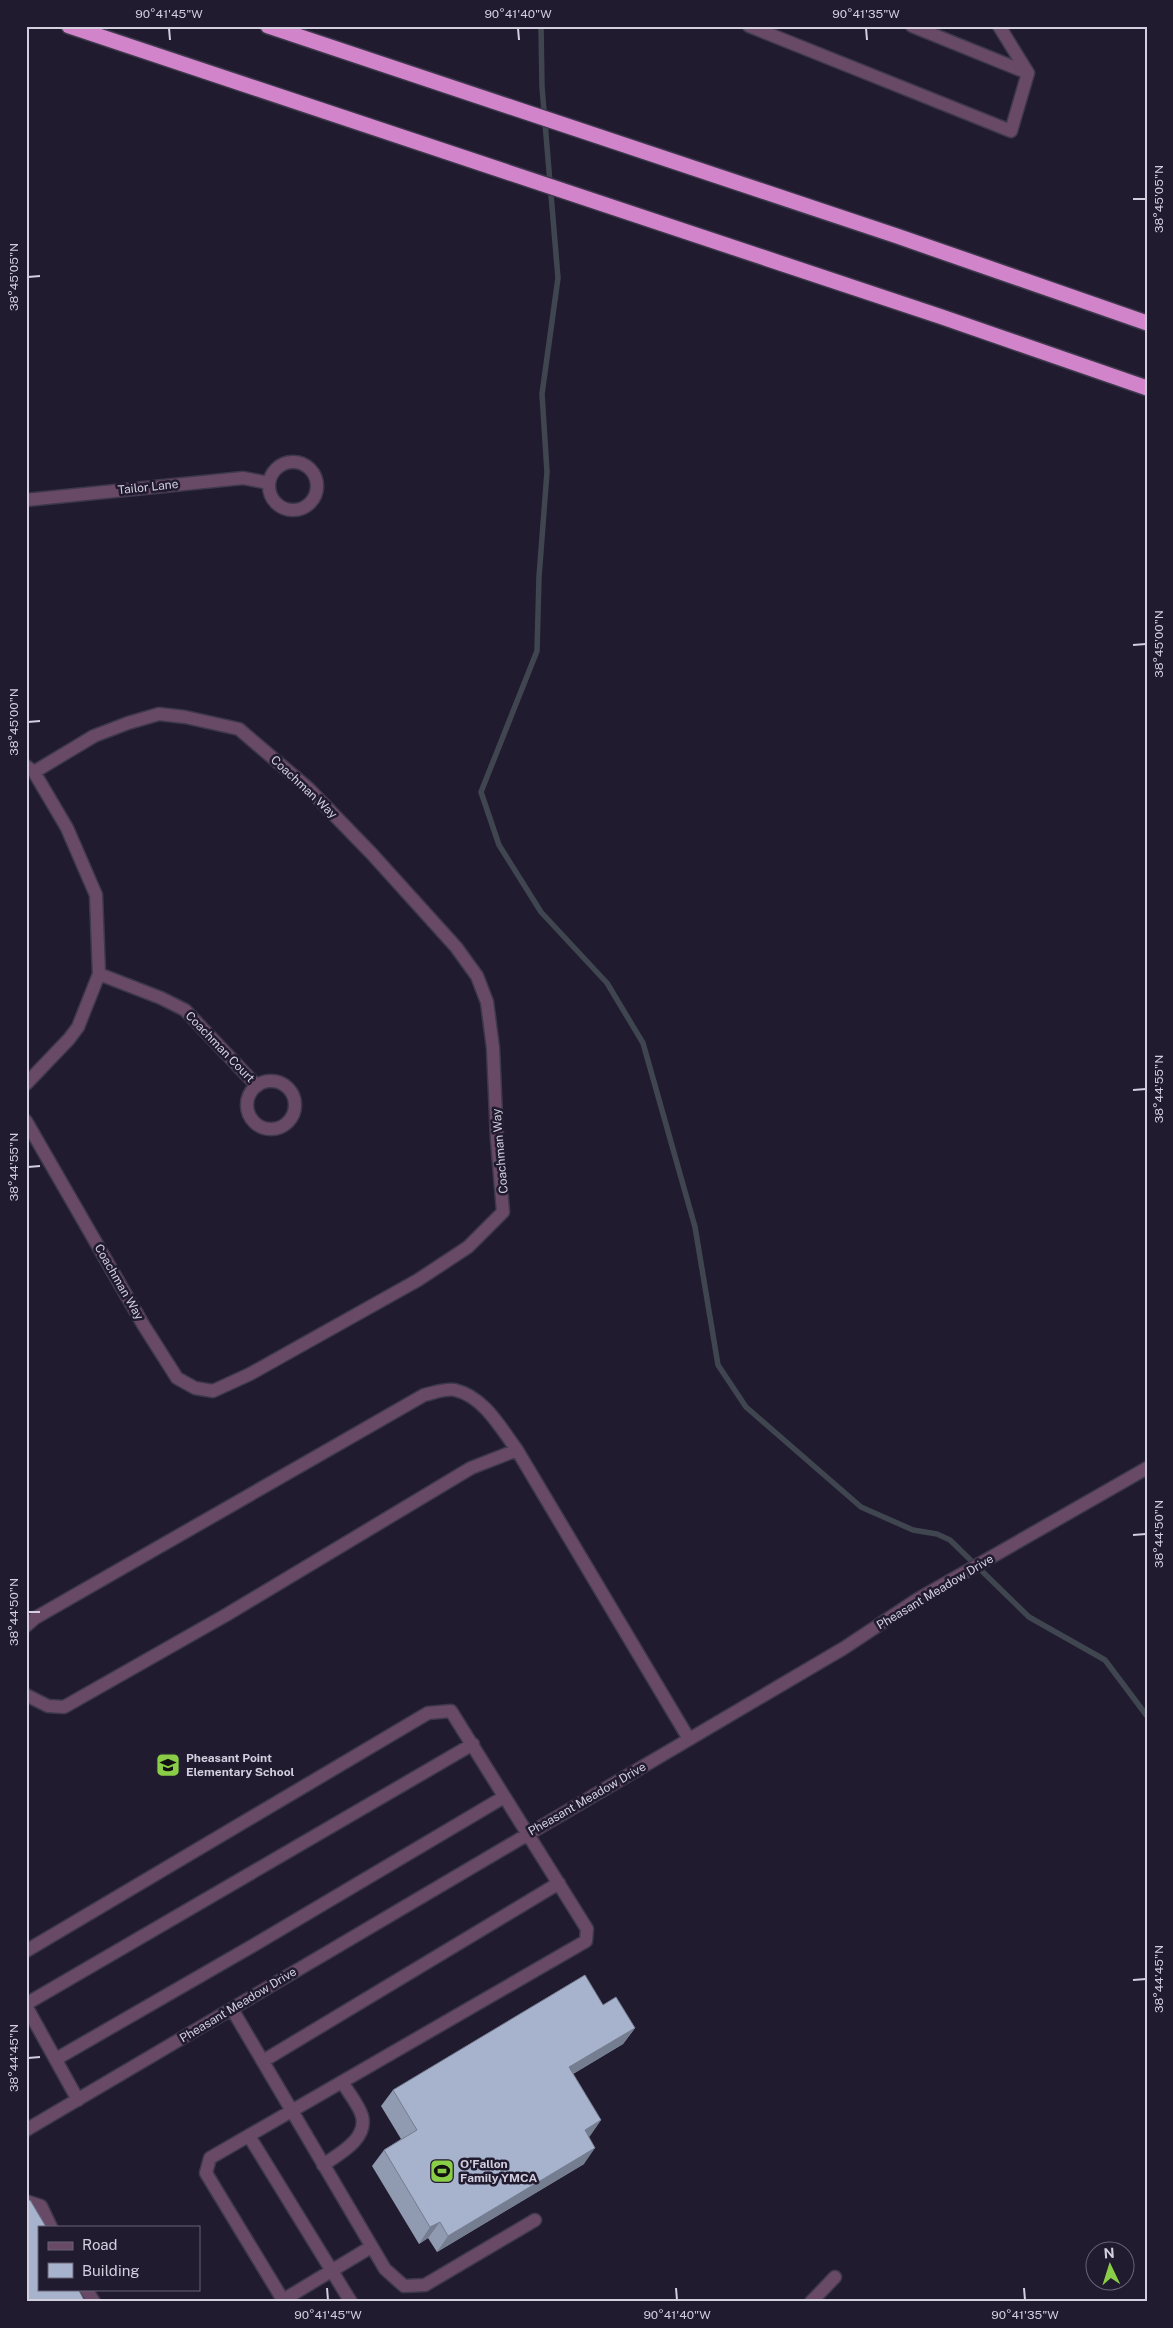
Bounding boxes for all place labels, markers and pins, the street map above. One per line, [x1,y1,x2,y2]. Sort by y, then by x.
place label: Pheasant Point Elementary School [186,1751,295,1779]
school or university icon: Pheasant Point Elementary School [155,1752,181,1778]
place label: O'Fallon Family YMCA [460,2157,537,2185]
sports icon: O'Fallon Family YMCA [429,2158,455,2184]

